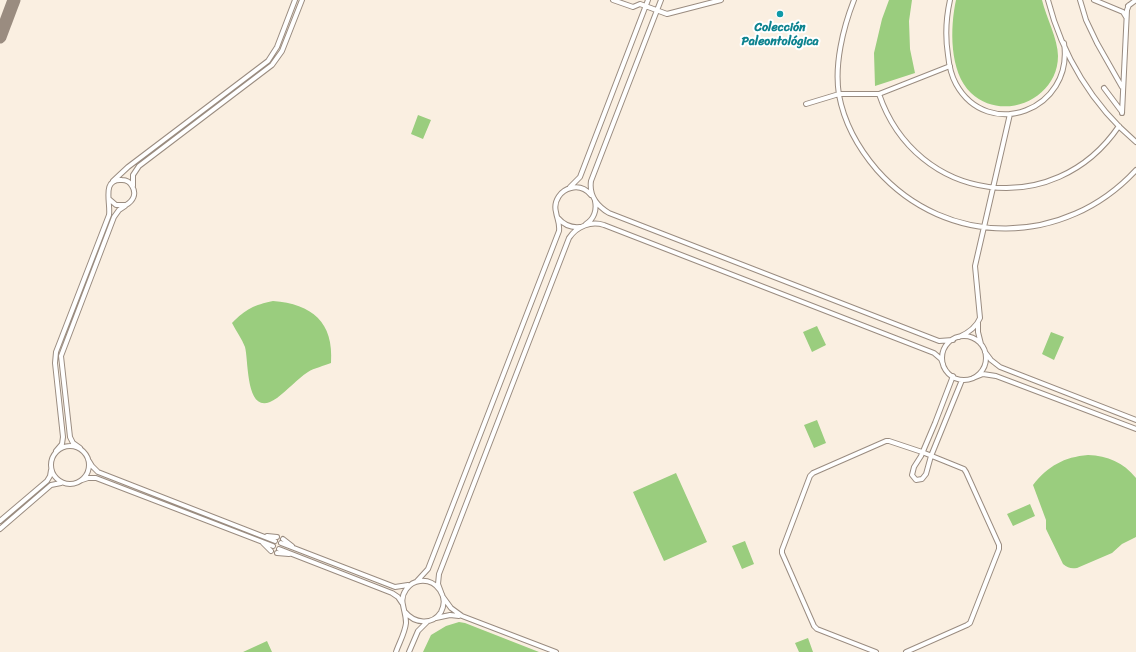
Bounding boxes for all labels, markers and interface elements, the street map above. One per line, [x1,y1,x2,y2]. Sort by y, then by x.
marker: Colección Paleontológica [775,9,785,19]
place label: Colección Paleontológica [741,21,819,49]

